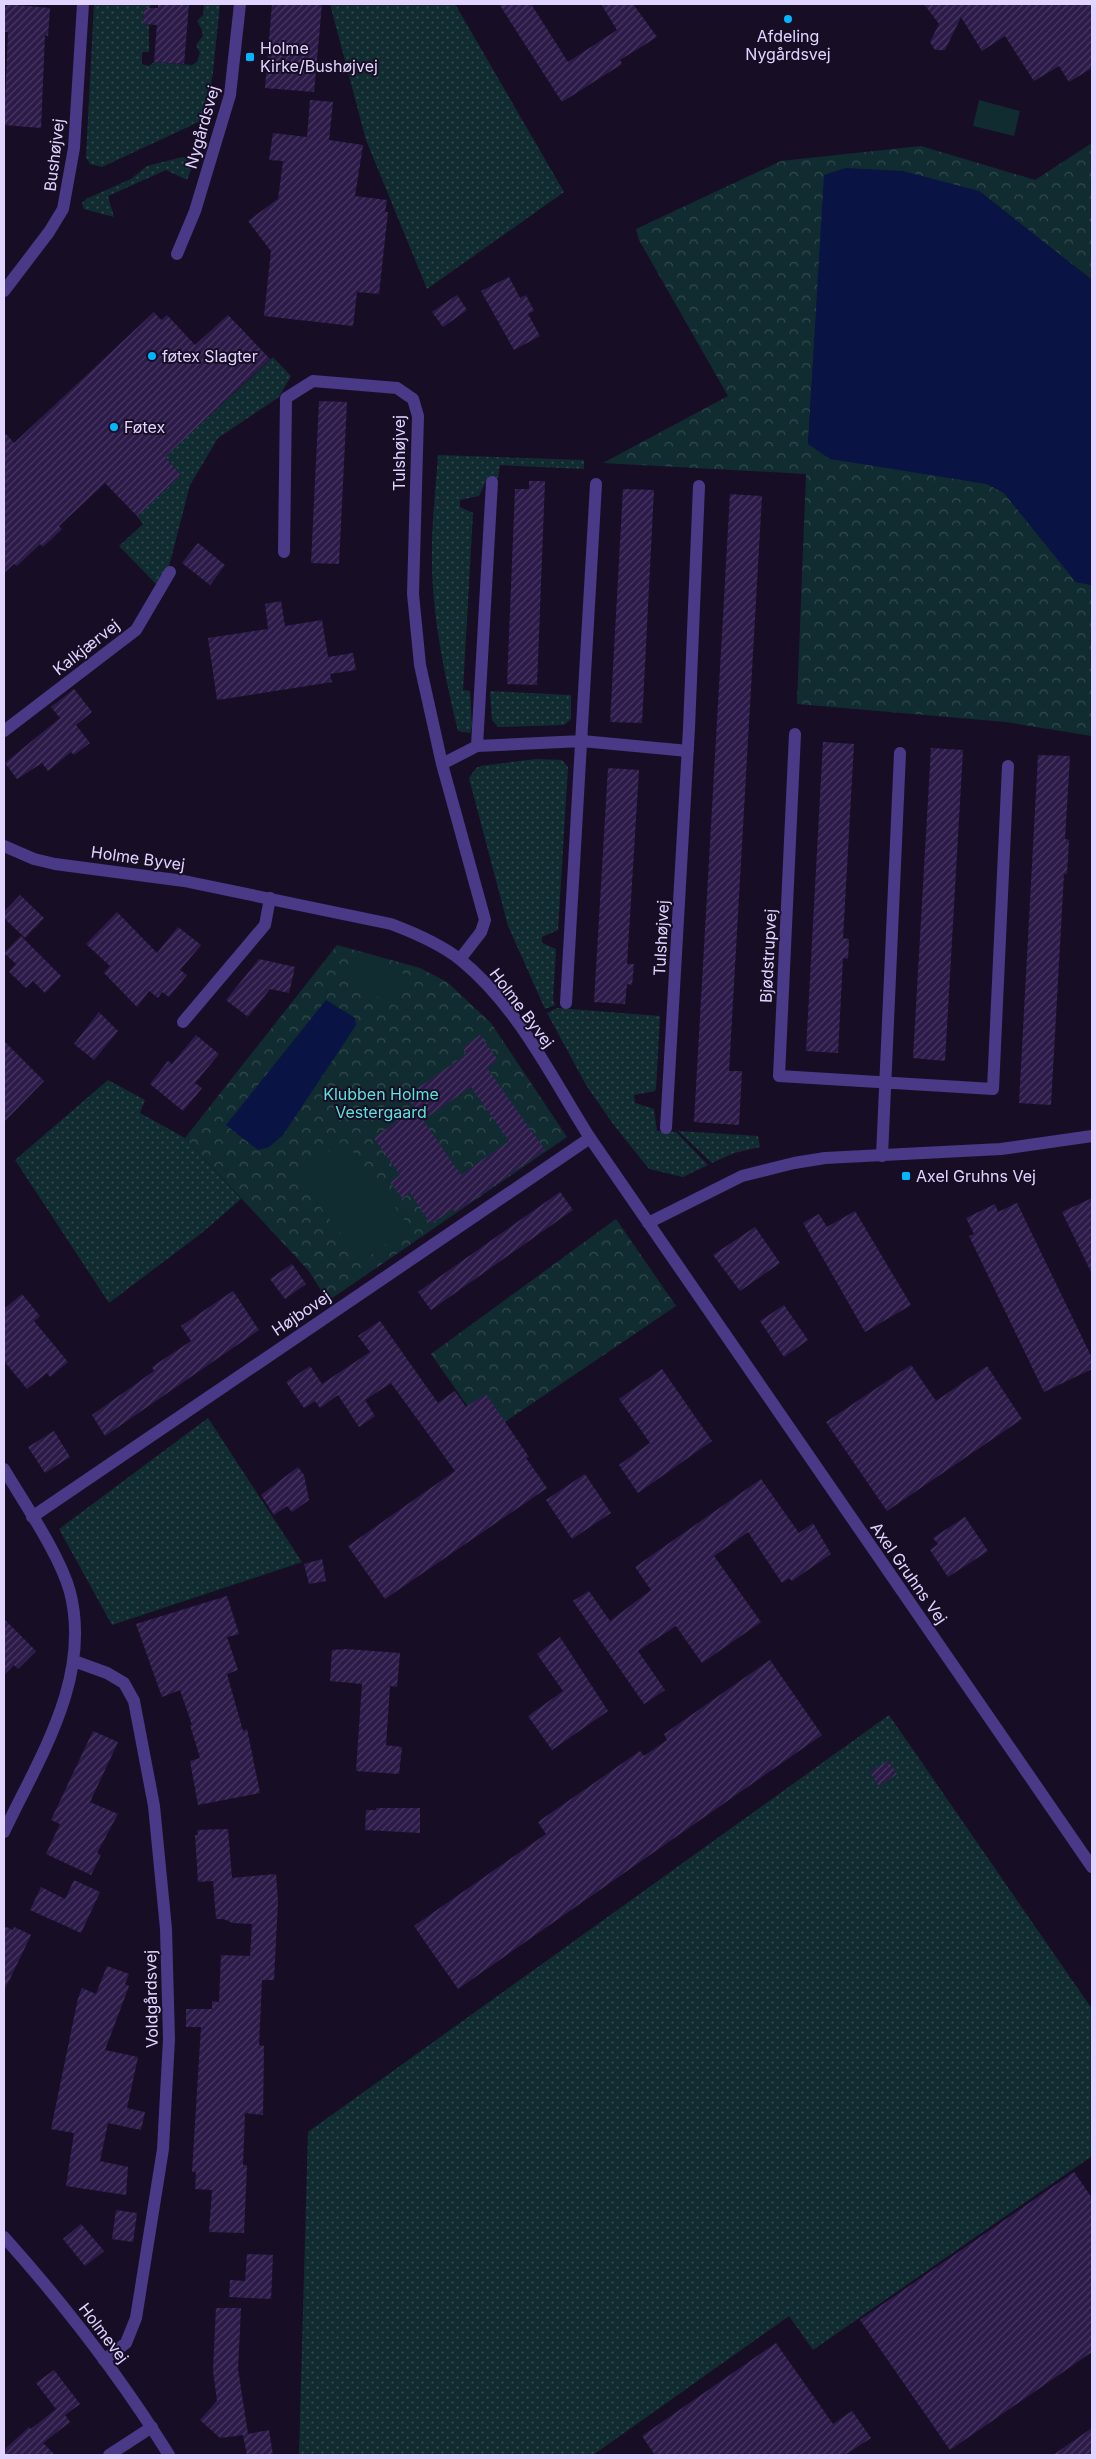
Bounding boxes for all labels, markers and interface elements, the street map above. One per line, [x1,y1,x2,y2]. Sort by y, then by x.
marker: Afdeling Nygårdsvej [782,13,794,25]
place label: Afdeling Nygårdsvej [745,26,831,64]
place label: Holme Kirke/Bushøjvej [260,38,378,76]
marker: Holme Kirke/Bushøjvej [244,51,256,63]
street label: Nygårdsvej [181,83,223,171]
street label: Bushøjvej [40,117,68,193]
place label: føtex Slagter [162,346,258,366]
marker: føtex Slagter [146,350,158,362]
street label: Tulshøjvej [389,415,409,491]
place label: Føtex [124,417,165,437]
marker: Føtex [108,421,120,433]
street label: Kalkjærvej [49,615,123,679]
street label: Holme Byvej [90,842,186,874]
street label: Tulshøjvej [649,900,673,976]
street label: Bjødstrupvej [756,908,780,1004]
street label: Holme Byvej [486,964,558,1052]
park label: Klubben Holme Vestergaard [323,1084,439,1122]
place label: Axel Gruhns Vej [916,1166,1036,1186]
marker: Axel Gruhns Vej [900,1170,912,1182]
street label: Højbovej [268,1286,334,1340]
street label: Axel Gruhns Vej [866,1518,952,1628]
street label: Voldgårdsvej [140,1950,162,2048]
street label: Holmevej [75,2299,133,2367]

